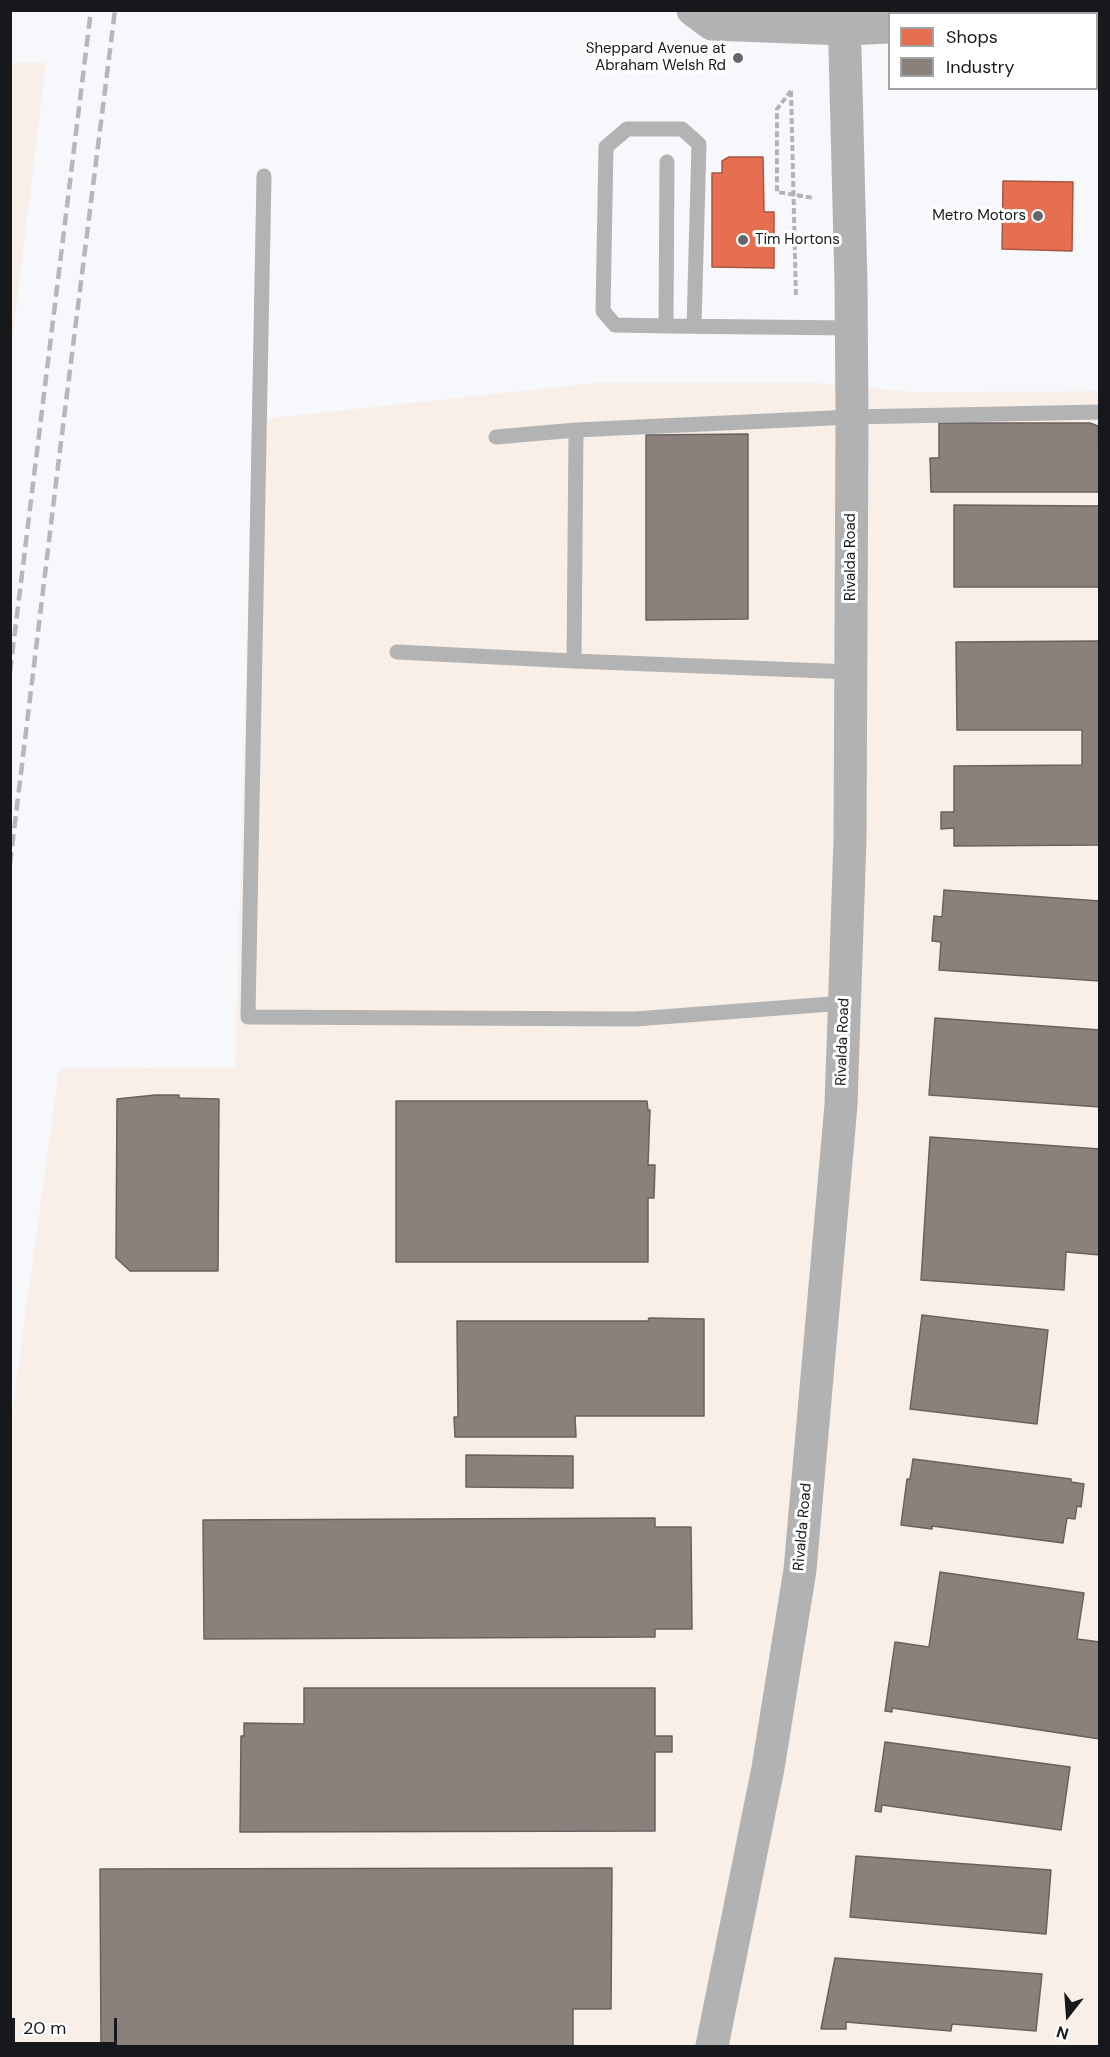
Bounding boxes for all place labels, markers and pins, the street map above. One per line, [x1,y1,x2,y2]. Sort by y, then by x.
place label: Sheppard Avenue at Abraham Welsh Rd [586,40,726,75]
marker: Sheppard Avenue at Abraham Welsh Rd [731,51,745,65]
place label: Metro Motors [932,207,1026,225]
marker: Metro Motors [1031,209,1045,223]
place label: Tim Hortons [755,231,840,249]
marker: Tim Hortons [736,233,750,247]

